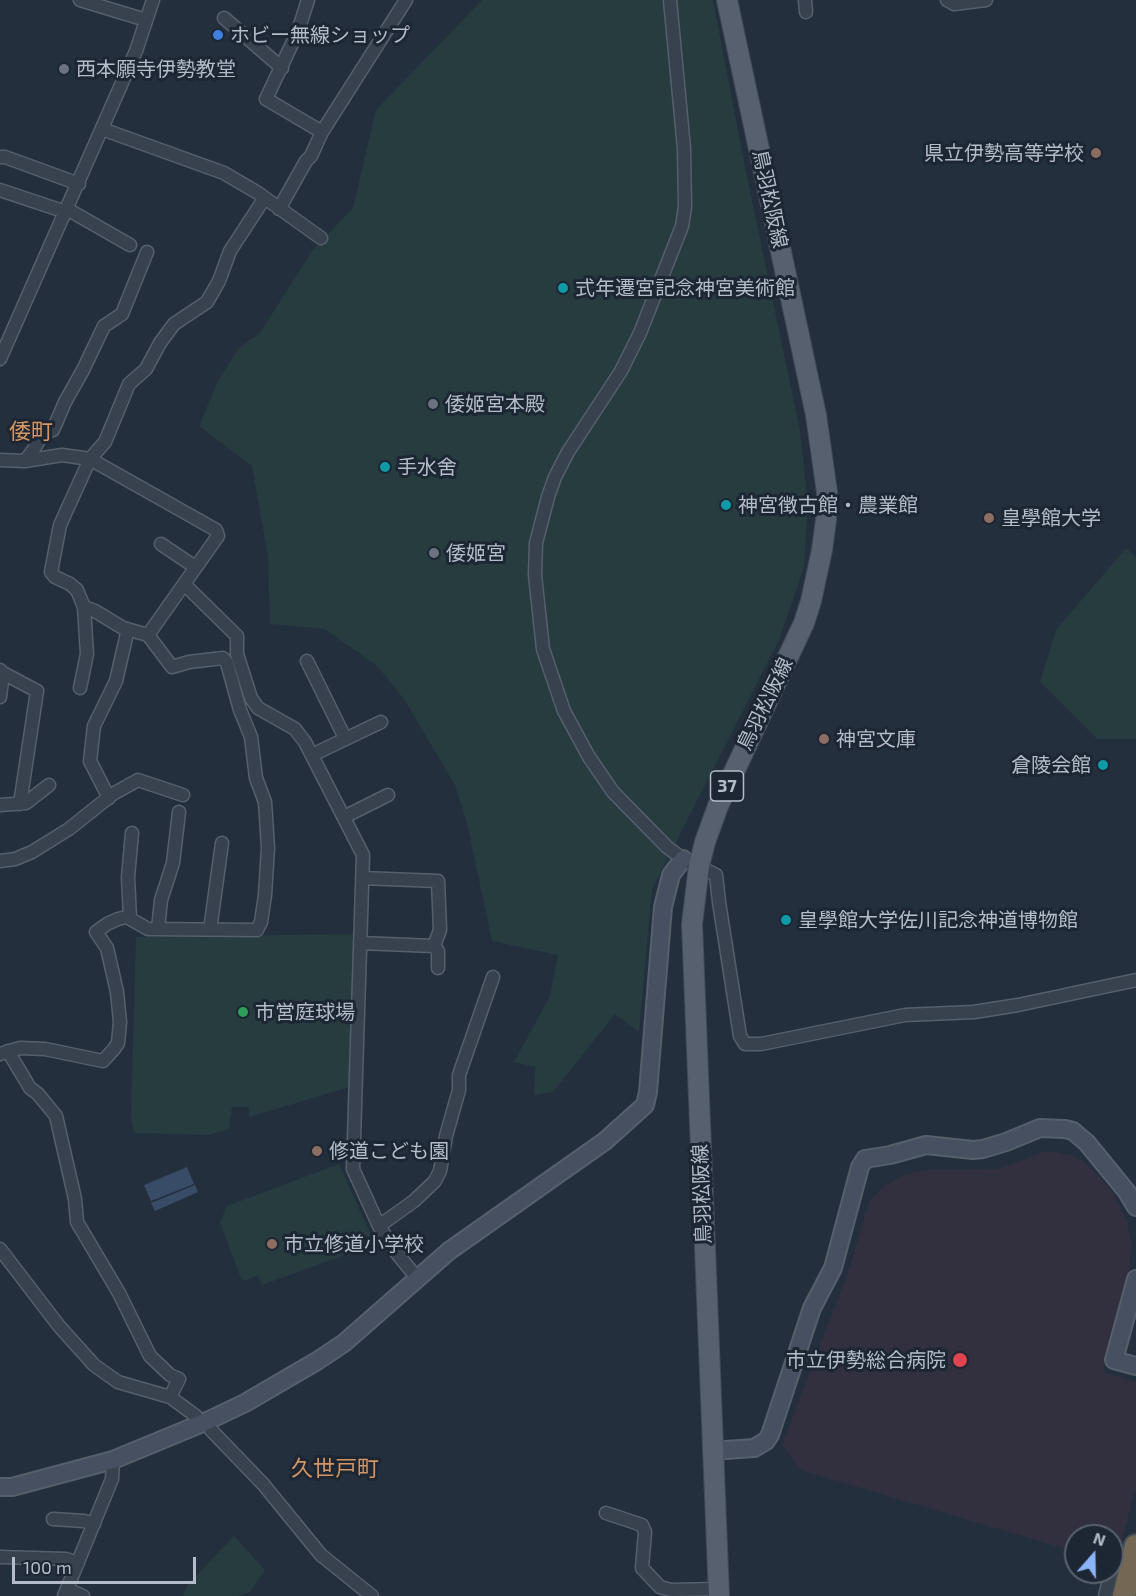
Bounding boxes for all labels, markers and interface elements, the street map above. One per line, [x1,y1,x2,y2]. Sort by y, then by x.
place label: ホビー無線ショップ [230,23,410,47]
marker: ホビー無線ショップ [211,28,225,42]
place label: 西本願寺伊勢教堂 [76,57,236,81]
marker: 西本願寺伊勢教堂 [57,62,71,76]
place label: 県立伊勢高等学校 [924,141,1084,165]
marker: 県立伊勢高等学校 [1089,146,1103,160]
street label: 鳥羽松阪線 [748,148,792,250]
place label: 式年遷宮記念神宮美術館 [575,276,795,300]
marker: 式年遷宮記念神宮美術館 [556,281,570,295]
place label: 倭姬宮本殿 [445,392,545,416]
marker: 倭姬宮本殿 [426,397,440,411]
district label: 倭町 [9,419,53,445]
place label: 手水舍 [397,455,457,479]
marker: 手水舍 [378,460,392,474]
place label: 神宮徴古館・農業館 [738,493,918,517]
marker: 神宮徴古館・農業館 [719,498,733,512]
place label: 皇學館大学 [1001,506,1101,530]
marker: 皇學館大学 [982,511,996,525]
place label: 倭姬宮 [446,541,506,565]
marker: 倭姬宮 [427,546,441,560]
street label: 鳥羽松阪線 [732,654,798,754]
place label: 神宮文庫 [836,727,916,751]
marker: 神宮文庫 [817,732,831,746]
place label: 倉陵会館 [1011,753,1091,777]
marker: 倉陵会館 [1096,758,1110,772]
road number: 37 [710,771,744,801]
place label: 皇學館大学佐川記念神道博物館 [798,908,1078,932]
marker: 皇學館大学佐川記念神道博物館 [779,913,793,927]
place label: 市営庭球場 [255,1000,355,1024]
marker: 市営庭球場 [236,1005,250,1019]
place label: 修道こども園 [329,1139,449,1163]
marker: 修道こども園 [310,1144,324,1158]
street label: 鳥羽松阪線 [688,1144,716,1244]
place label: 市立修道小学校 [284,1232,424,1256]
marker: 市立修道小学校 [265,1237,279,1251]
place label: 市立伊勢総合病院 [786,1348,946,1372]
marker: 市立伊勢総合病院 [951,1351,969,1369]
district label: 久世戸町 [291,1456,379,1482]
north arrow [1064,1524,1124,1584]
text: N [1091,1528,1108,1549]
scale bar [15,1545,200,1583]
text: 100 m [23,1556,72,1578]

